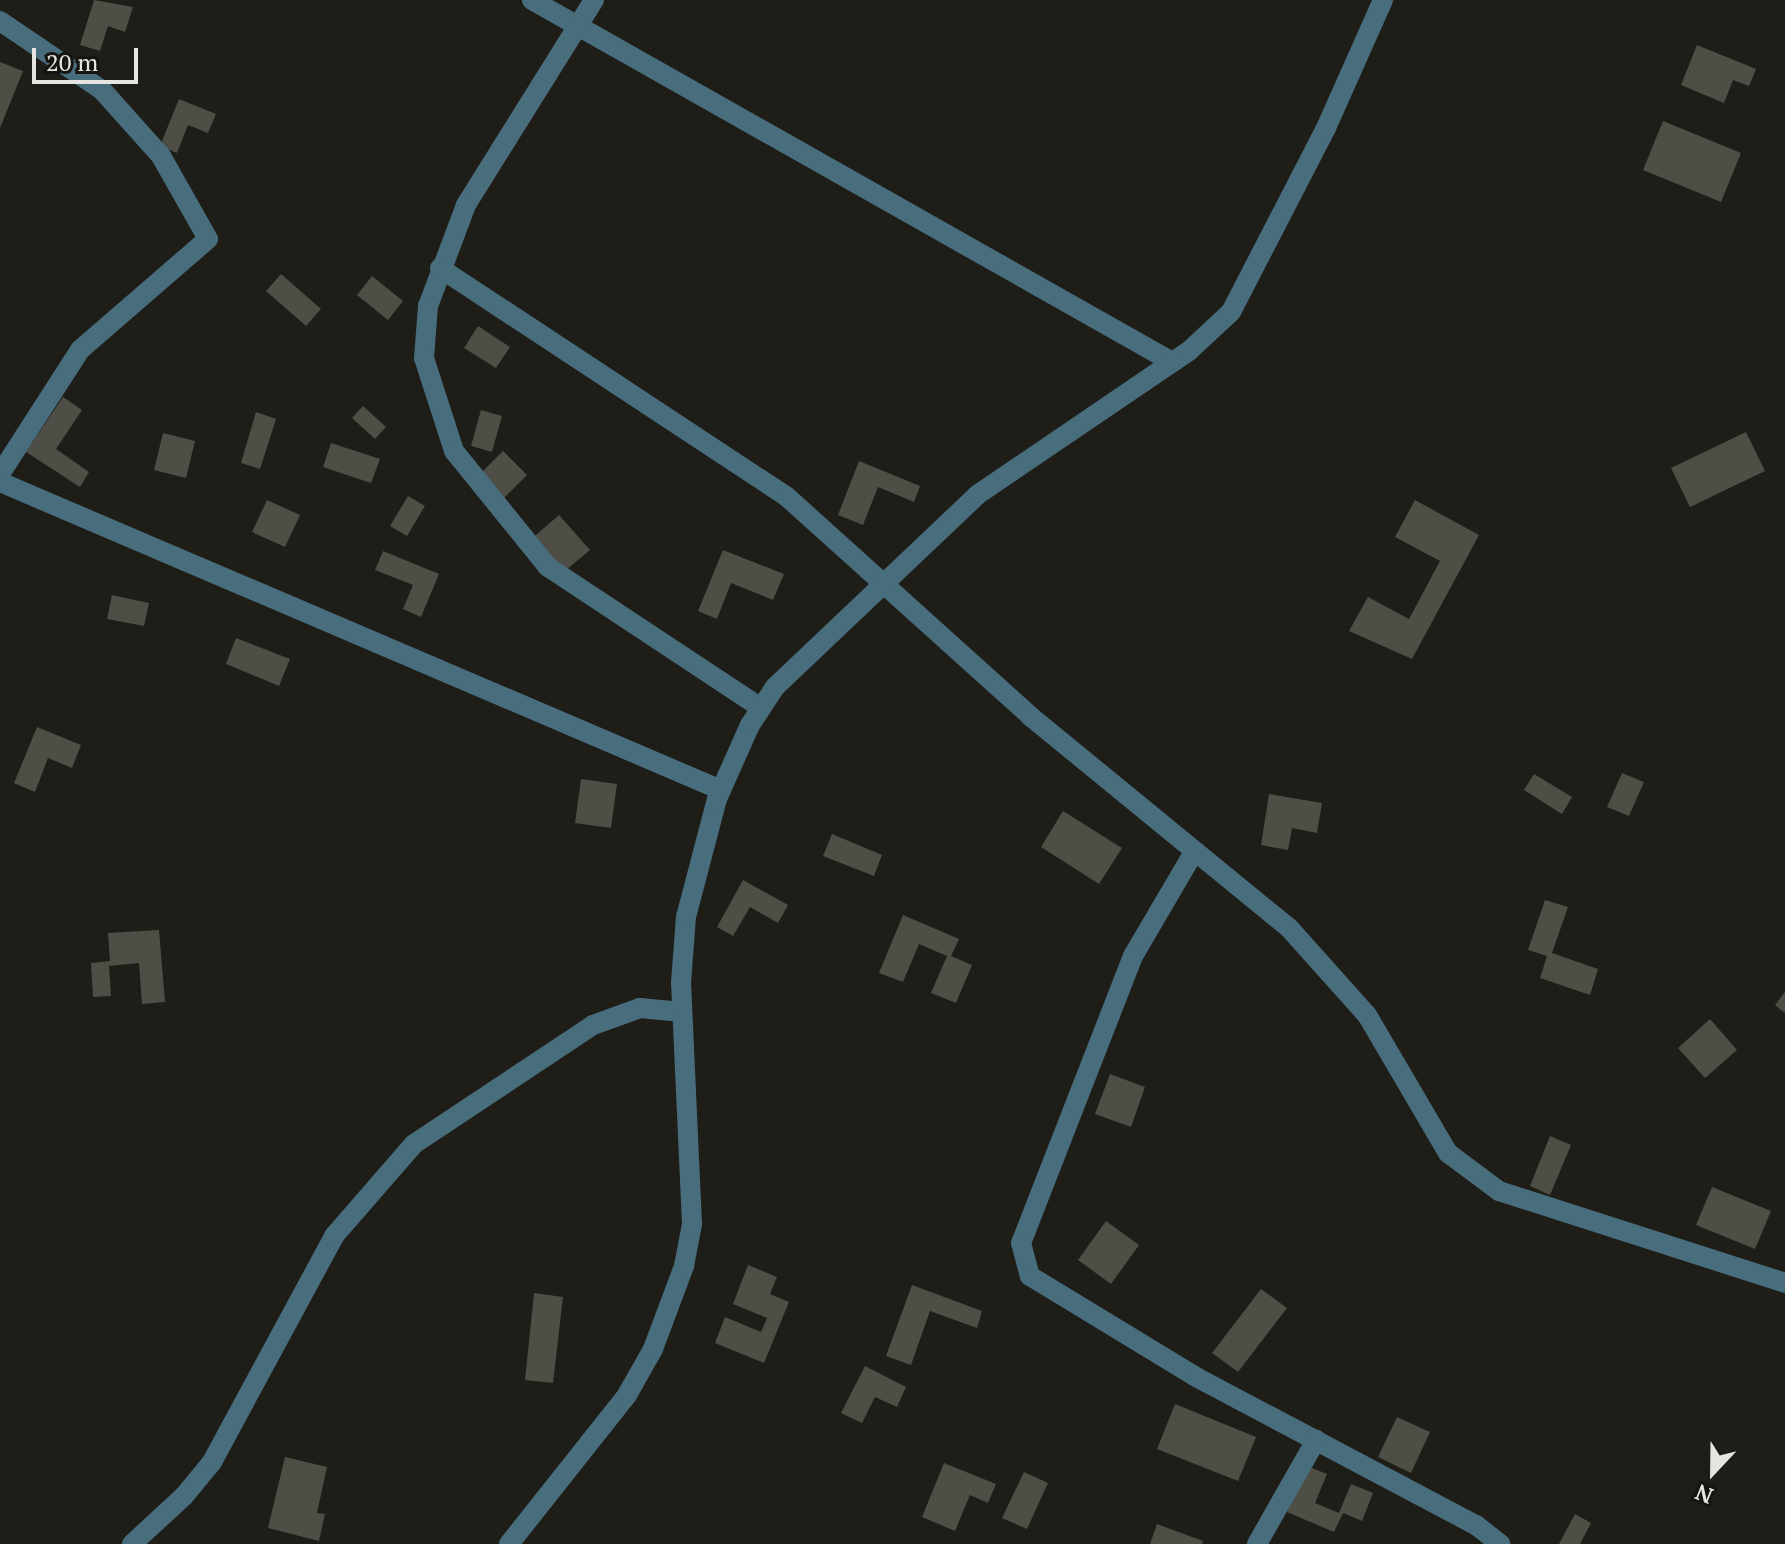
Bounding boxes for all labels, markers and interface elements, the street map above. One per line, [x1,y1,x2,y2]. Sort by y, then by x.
scale bar [36,32,142,82]
text: 20 m [46,46,98,78]
north arrow [1673,1432,1753,1512]
text: N [1691,1478,1717,1511]

